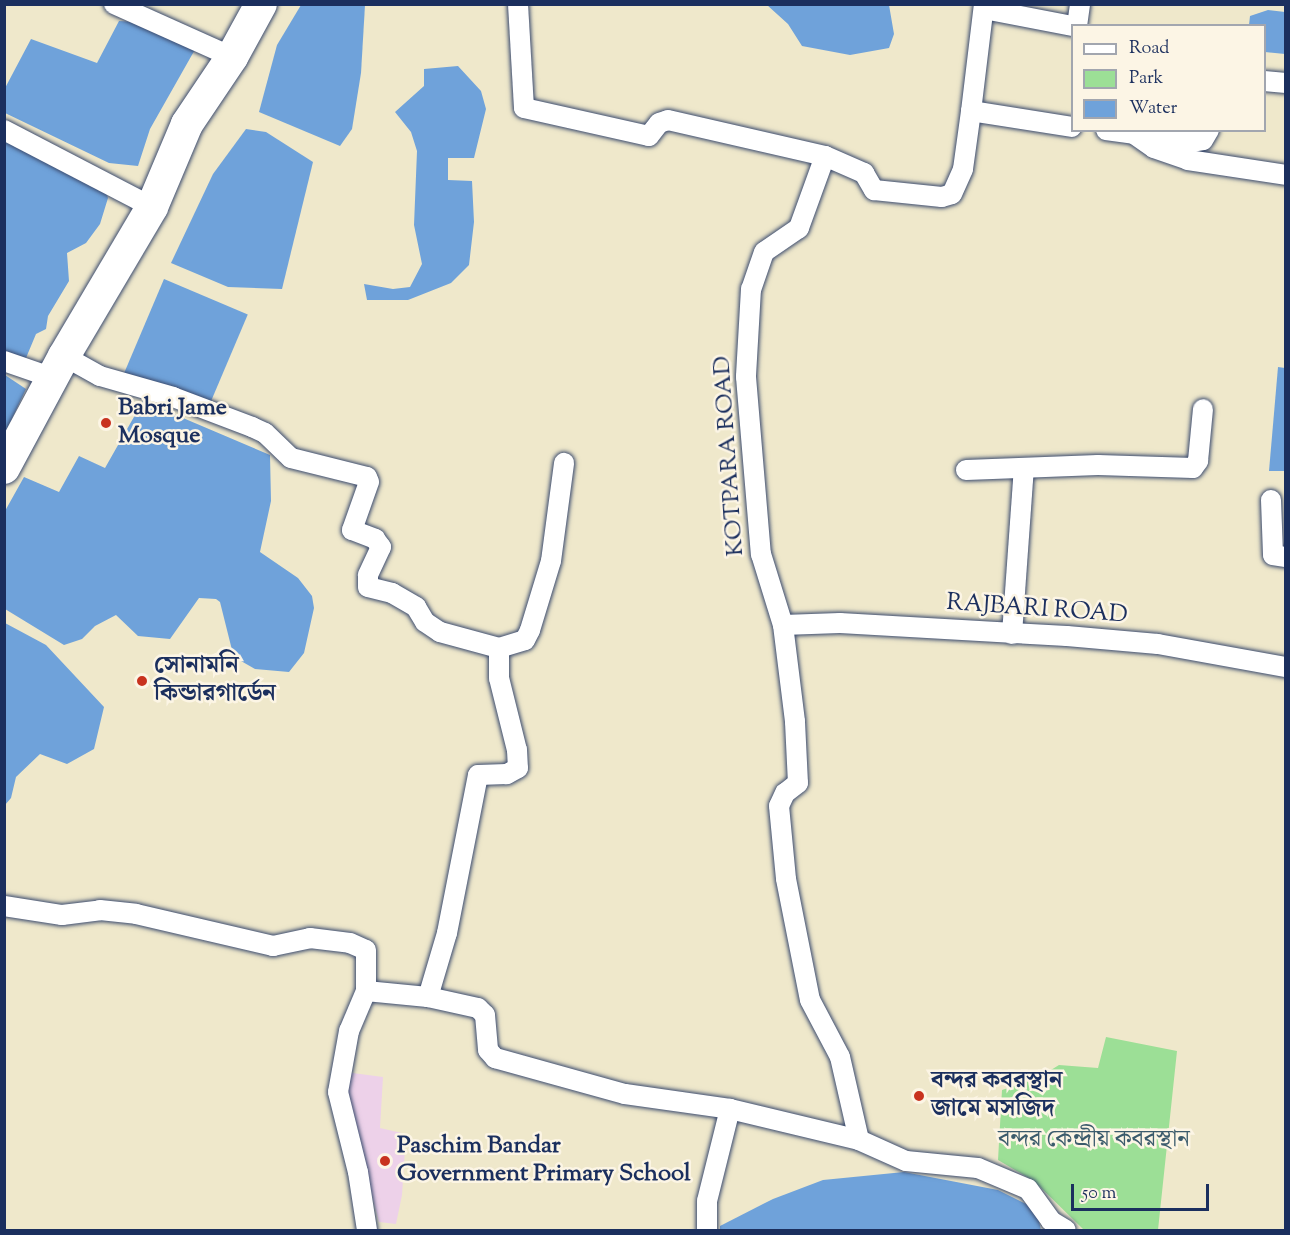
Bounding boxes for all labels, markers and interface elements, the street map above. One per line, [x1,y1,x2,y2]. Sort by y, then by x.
legend [1071,24,1266,132]
text: Road [1129,36,1169,62]
text: Park [1129,66,1163,92]
text: Water [1129,96,1177,122]
street label: KOTPARA ROAD [709,355,751,557]
place label: Babri Jame Mosque [118,395,227,451]
marker: Babri Jame Mosque [99,416,113,430]
street label: RAJBARI ROAD [945,589,1129,631]
place label: সোনামনি কিন্ডারগার্ডেন [154,653,276,709]
marker: সোনামনি কিন্ডারগার্ডেন [135,674,149,688]
place label: বন্দর কবরস্থান জামে মসজিদ [931,1068,1063,1124]
marker: বন্দর কবরস্থান জামে মসজিদ [912,1089,926,1103]
park label: বন্দর কেন্দ্রীয় কবরস্থান [998,1127,1190,1155]
place label: Paschim Bandar Government Primary School [397,1133,691,1189]
marker: Paschim Bandar Government Primary School [378,1154,392,1168]
scale bar [1074,1172,1212,1210]
text: 50 m [1082,1181,1116,1207]

